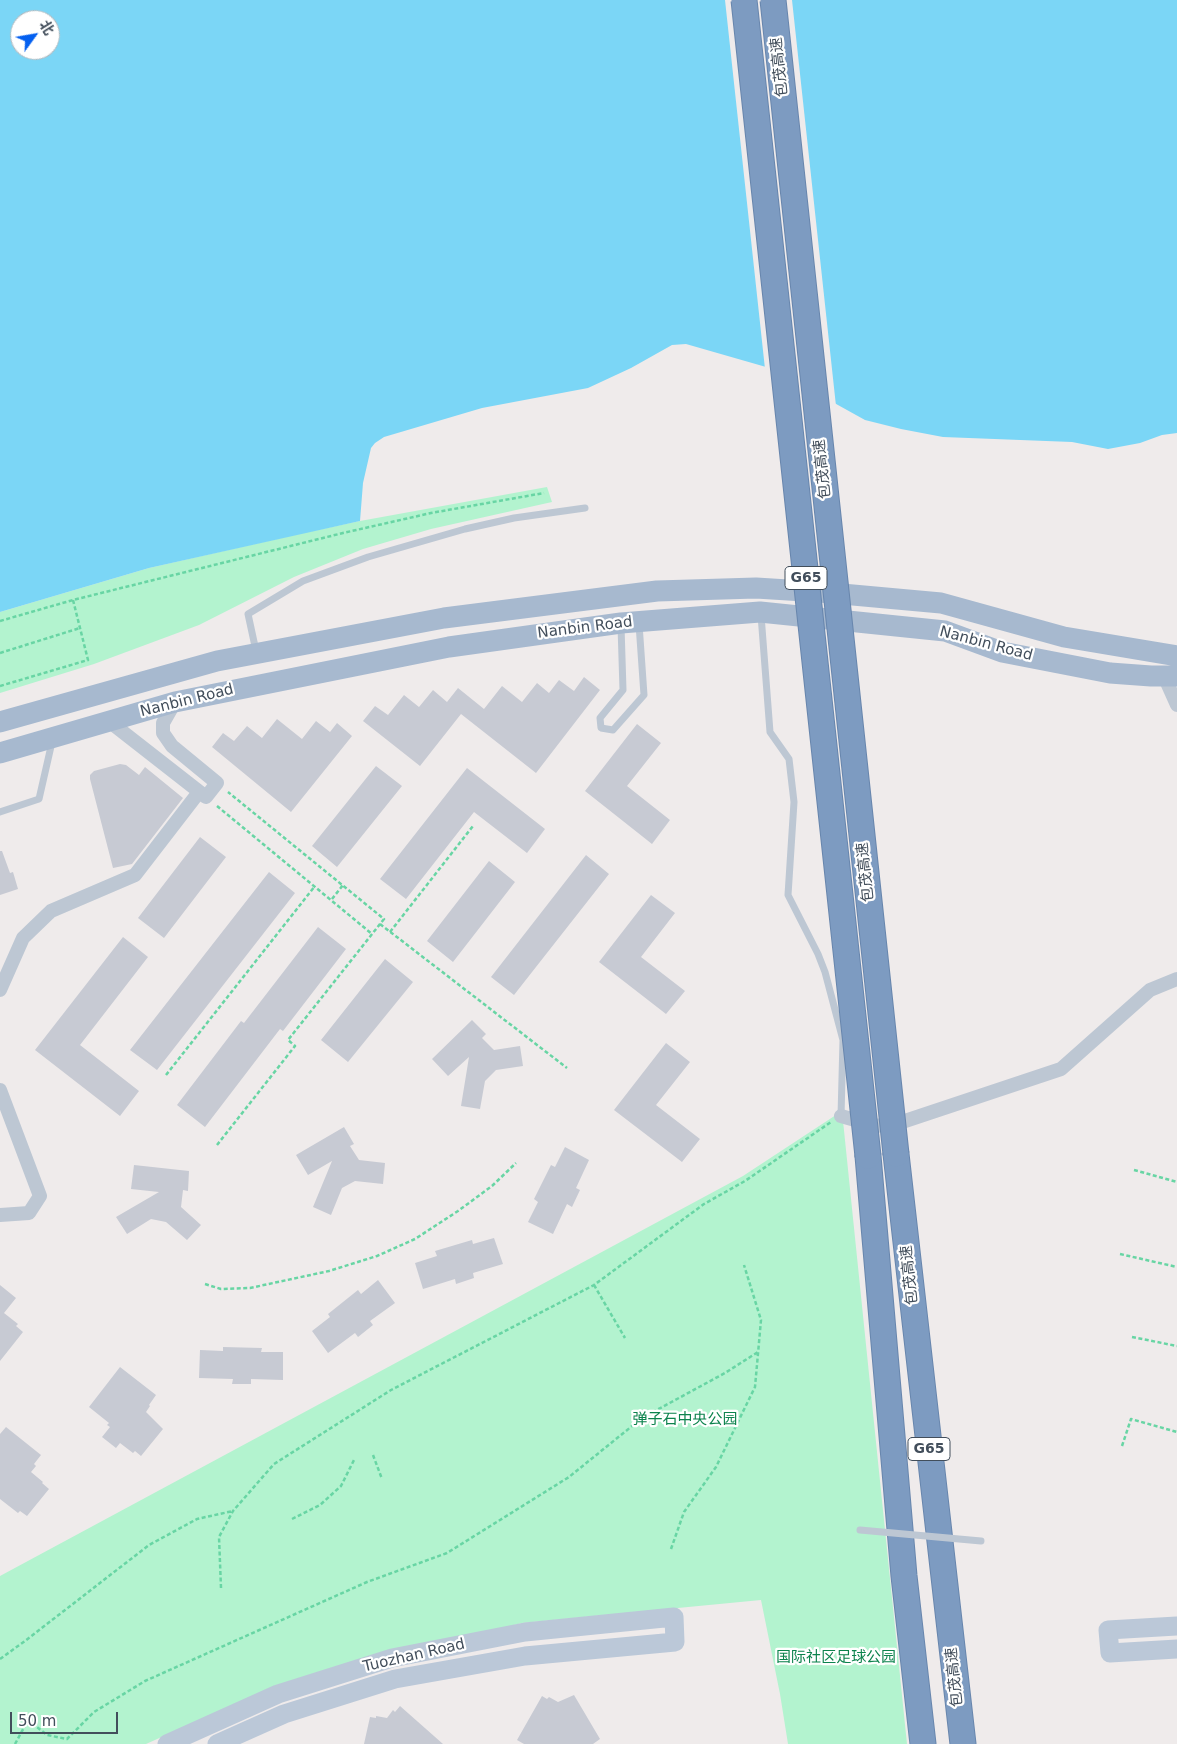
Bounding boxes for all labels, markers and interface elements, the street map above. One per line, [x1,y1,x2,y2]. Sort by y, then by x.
north arrow [10,10,60,60]
text: 北 [36,17,57,38]
street label: 包茂高速 [768,36,792,98]
street label: 包茂高速 [811,438,835,500]
road number: G65 [785,566,827,590]
street label: Nanbin Road [536,613,634,643]
street label: Nanbin Road [938,623,1034,665]
street label: Nanbin Road [138,681,236,721]
street label: 包茂高速 [854,841,878,903]
street label: 包茂高速 [898,1244,922,1306]
park label: 弹子石中央公园 [633,1411,737,1429]
road number: G65 [908,1438,950,1460]
street label: Tuozhan Road [361,1636,467,1676]
street label: 包茂高速 [943,1646,967,1708]
park label: 国际社区足球公园 [776,1649,896,1667]
scale bar [12,1702,120,1734]
text: 50 m [18,1712,56,1730]

